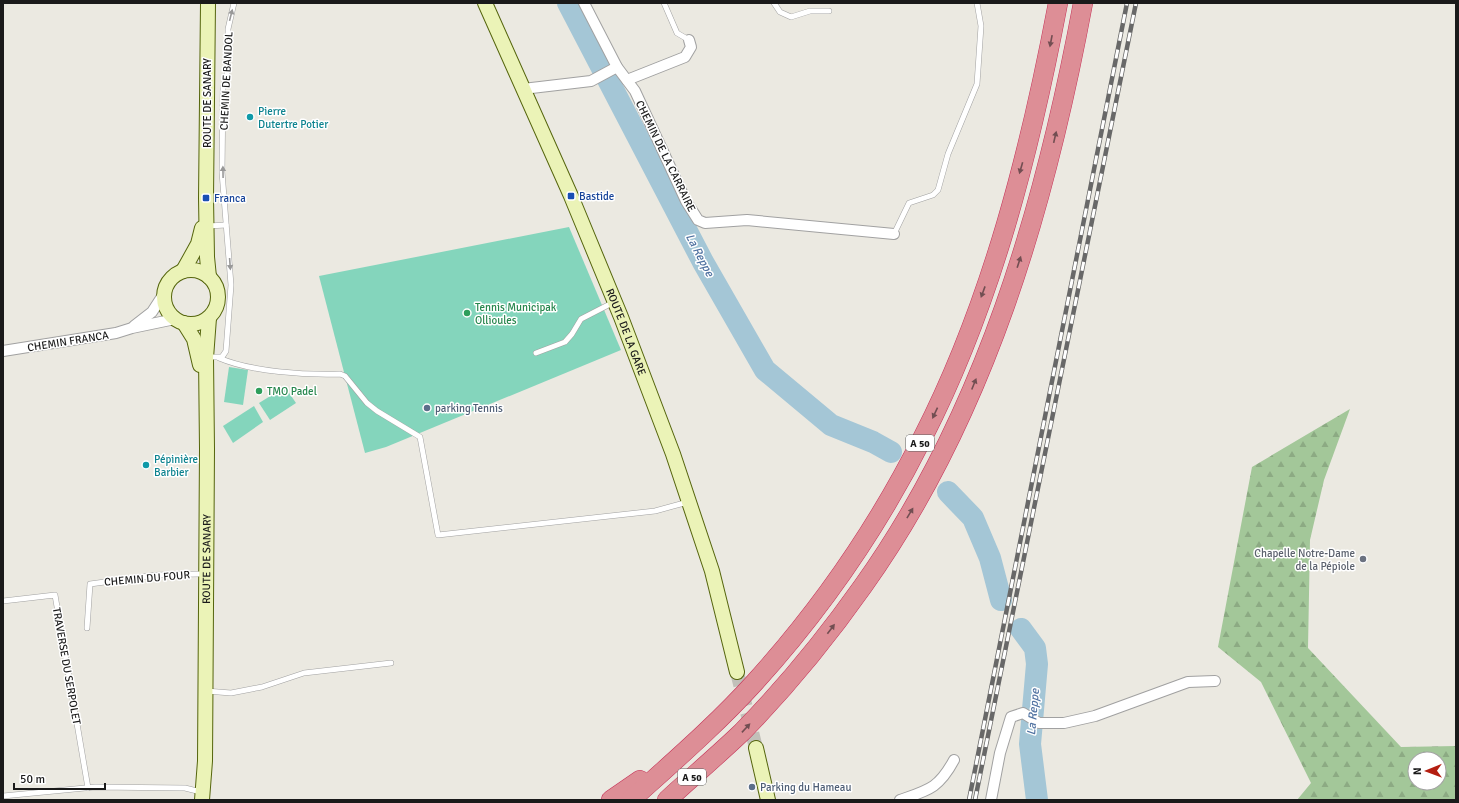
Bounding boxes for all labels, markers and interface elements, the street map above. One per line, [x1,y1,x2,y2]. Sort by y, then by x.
one-way arrow [228,9,234,21]
street label: CHEMIN DE BANDOL [217,31,236,131]
one-way arrow [1047,35,1053,47]
street label: ROUTE DE SANARY [201,58,214,148]
street label: CHEMIN DE LA CARRAIRE [633,98,698,214]
place label: Pierre Dutertre Potier [258,105,328,131]
marker: Pierre Dutertre Potier [245,112,255,122]
one-way arrow [1052,131,1058,143]
one-way arrow [1018,162,1024,174]
one-way arrow [219,166,226,178]
place label: Bastide [579,190,614,203]
marker: Bastide [566,191,576,201]
place label: Franca [214,192,246,205]
marker: Franca [201,193,211,203]
water label: La Reppe [682,231,718,280]
one-way arrow [1016,256,1022,268]
one-way arrow [226,258,233,270]
street label: ROUTE DE LA GARE [603,287,649,377]
one-way arrow [980,287,986,299]
place label: Tennis Municipak Ollioules [475,301,557,327]
marker: Tennis Municipak Ollioules [462,308,472,318]
street label: CHEMIN FRANCA [26,329,110,354]
one-way arrow [970,378,977,390]
place label: TMO Padel [267,385,317,398]
marker: TMO Padel [254,386,264,396]
place label: parking Tennis [435,402,503,415]
marker: parking Tennis [422,403,432,413]
one-way arrow [932,407,938,418]
road number: A 50 [906,435,934,451]
place label: Pépinière Barbier [154,453,198,479]
marker: Pépinière Barbier [141,460,151,470]
one-way arrow [906,507,913,519]
street label: ROUTE DE SANARY [200,514,214,604]
place label: Chapelle Notre-Dame de la Pépiole [1254,547,1355,573]
marker: Chapelle Notre-Dame de la Pépiole [1358,554,1368,564]
street label: CHEMIN DU FOUR [104,568,191,589]
street label: TRAVERSE DU SERPOLET [50,607,83,726]
one-way arrow [826,624,835,635]
water label: La Reppe [1024,687,1043,736]
one-way arrow [741,723,750,733]
north arrow [1407,751,1447,791]
scale bar [14,765,105,791]
text: N [1411,767,1424,775]
road number: A 50 [678,769,706,785]
text: 50 m [20,772,45,787]
place label: Parking du Hameau [760,781,851,794]
marker: Parking du Hameau [747,782,757,792]

